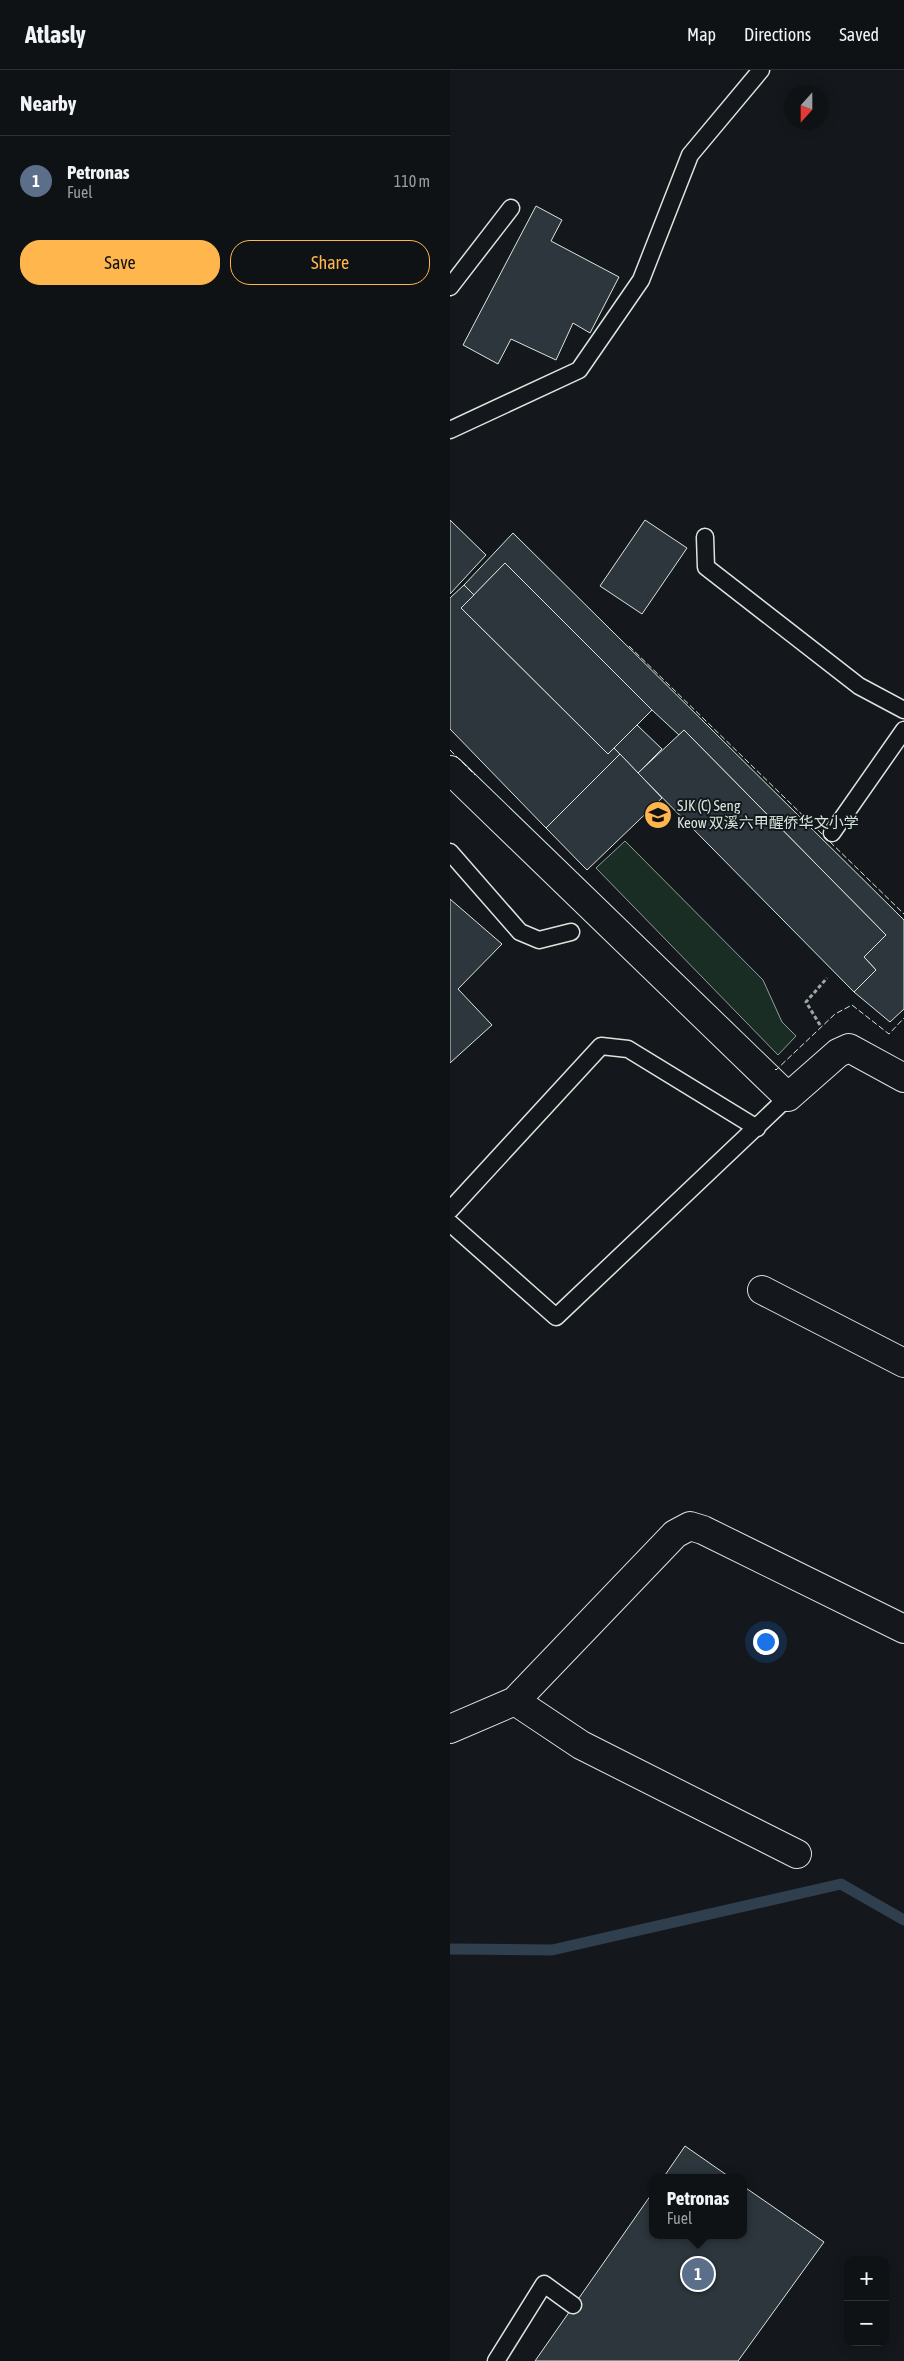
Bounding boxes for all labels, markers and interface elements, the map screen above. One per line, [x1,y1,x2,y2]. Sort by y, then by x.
text: Atlasly [25,21,86,48]
text: Map [687,24,716,45]
text: Directions [744,24,811,45]
text: Saved [839,24,879,45]
north arrow [784,85,829,130]
text: Nearby [20,91,76,115]
text: Petronas [67,161,130,183]
text: 1 [32,172,40,190]
text: 110 m [394,172,430,190]
text: Fuel [67,183,93,201]
button: Save [20,240,220,285]
button: Share [230,240,430,285]
place label: SJK (C) Seng Keow 双溪六甲醒侨华文小学 [677,797,859,831]
school or university icon: SJK (C) Seng Keow 双溪六甲醒侨华文小学 [643,800,673,830]
your location [753,1629,779,1655]
popup [649,2174,747,2239]
text: Petronas [667,2187,729,2209]
text: Fuel [667,2209,692,2227]
pin: 1 [682,2255,714,2293]
map controls [844,2256,889,2346]
button: + [844,2256,889,2301]
button: − [844,2301,889,2346]

